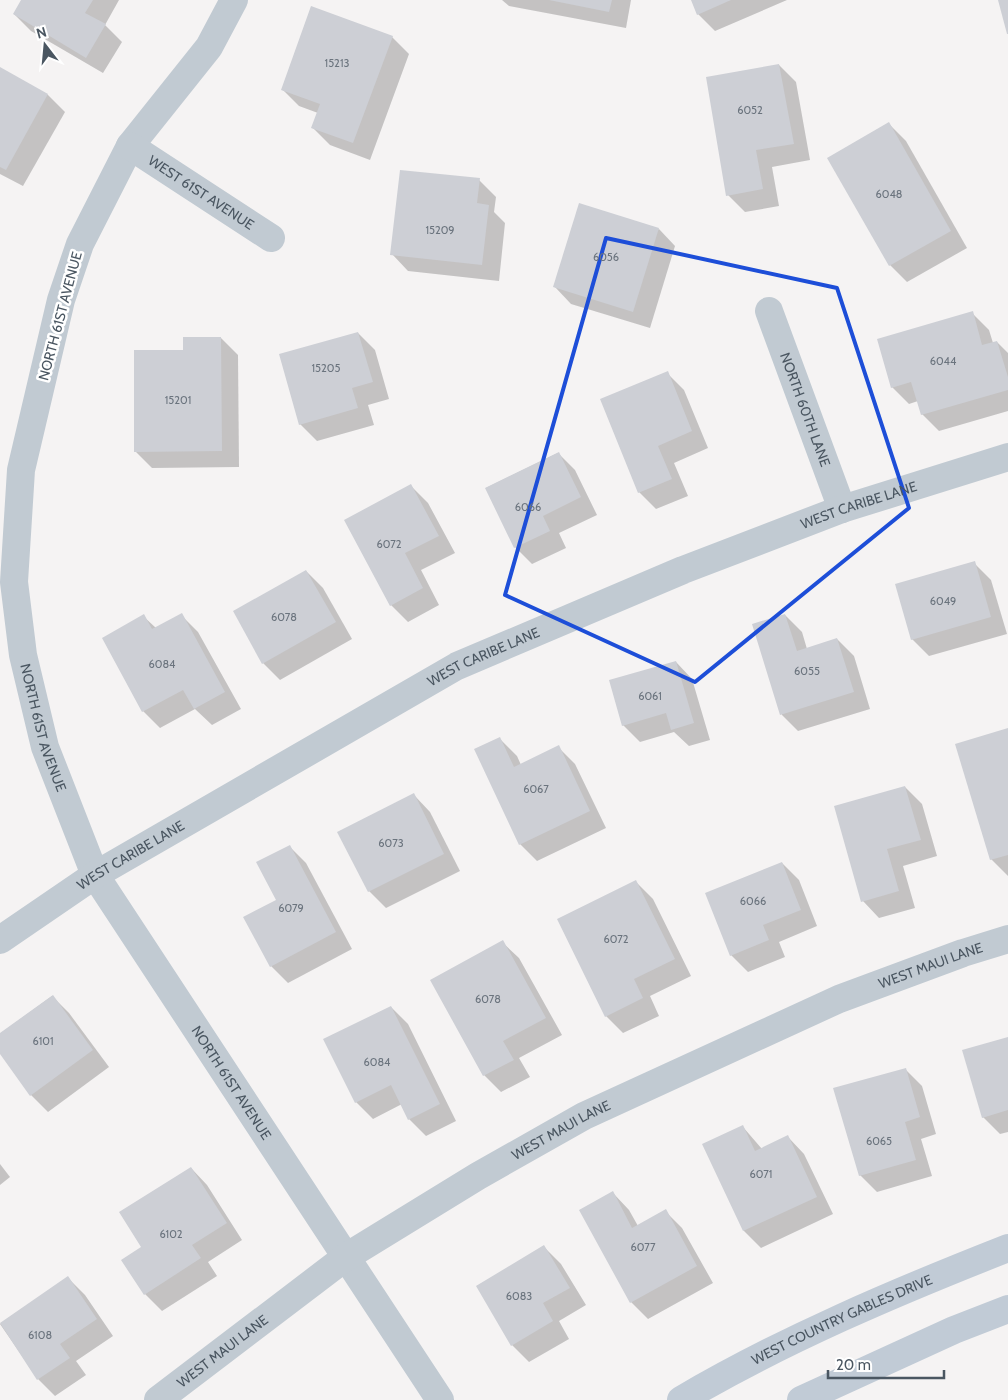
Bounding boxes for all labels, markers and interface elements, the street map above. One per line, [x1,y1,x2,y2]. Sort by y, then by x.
north arrow [20,20,70,70]
text: N [34,22,49,43]
house number: 15213 [325,56,349,70]
house number: 6052 [737,103,763,117]
street label: WEST 61ST AVENUE [145,151,258,234]
house number: 6048 [876,187,902,201]
house number: 15209 [425,223,455,237]
street label: NORTH 61ST AVENUE [34,249,86,382]
house number: 6056 [593,250,619,264]
street label: NORTH 60TH LANE [776,350,835,469]
house number: 6044 [930,354,957,368]
house number: 15205 [312,361,341,375]
house number: 15201 [165,393,191,407]
street label: WEST CARIBE LANE [798,477,919,533]
house number: 6066 [515,500,541,514]
house number: 6072 [376,537,402,551]
house number: 6049 [930,594,956,608]
house number: 6078 [271,610,297,624]
street label: WEST CARIBE LANE [424,623,542,690]
house number: 6084 [149,657,176,671]
street label: NORTH 61ST AVENUE [16,662,71,795]
house number: 6055 [794,664,820,678]
house number: 6061 [638,689,662,703]
house number: 6067 [523,782,549,796]
street label: WEST CARIBE LANE [73,816,188,894]
house number: 6073 [378,836,404,850]
house number: 6066 [740,894,766,908]
house number: 6079 [278,901,304,915]
house number: 6072 [603,932,629,946]
street label: WEST MAUI LANE [876,938,985,993]
house number: 6078 [475,992,501,1006]
street label: NORTH 61ST AVENUE [188,1022,276,1143]
house number: 6101 [32,1034,54,1048]
house number: 6084 [364,1055,391,1069]
street label: WEST MAUI LANE [508,1096,613,1164]
house number: 6065 [866,1134,892,1148]
house number: 6071 [750,1167,772,1181]
house number: 6102 [159,1227,183,1241]
house number: 6077 [631,1240,656,1254]
street label: WEST COUNTRY GABLES DRIVE [748,1270,935,1369]
house number: 6083 [506,1289,532,1303]
street label: WEST MAUI LANE [173,1310,272,1391]
house number: 6108 [28,1328,52,1342]
scale bar [828,1348,944,1380]
text: 20 m [836,1356,871,1374]

